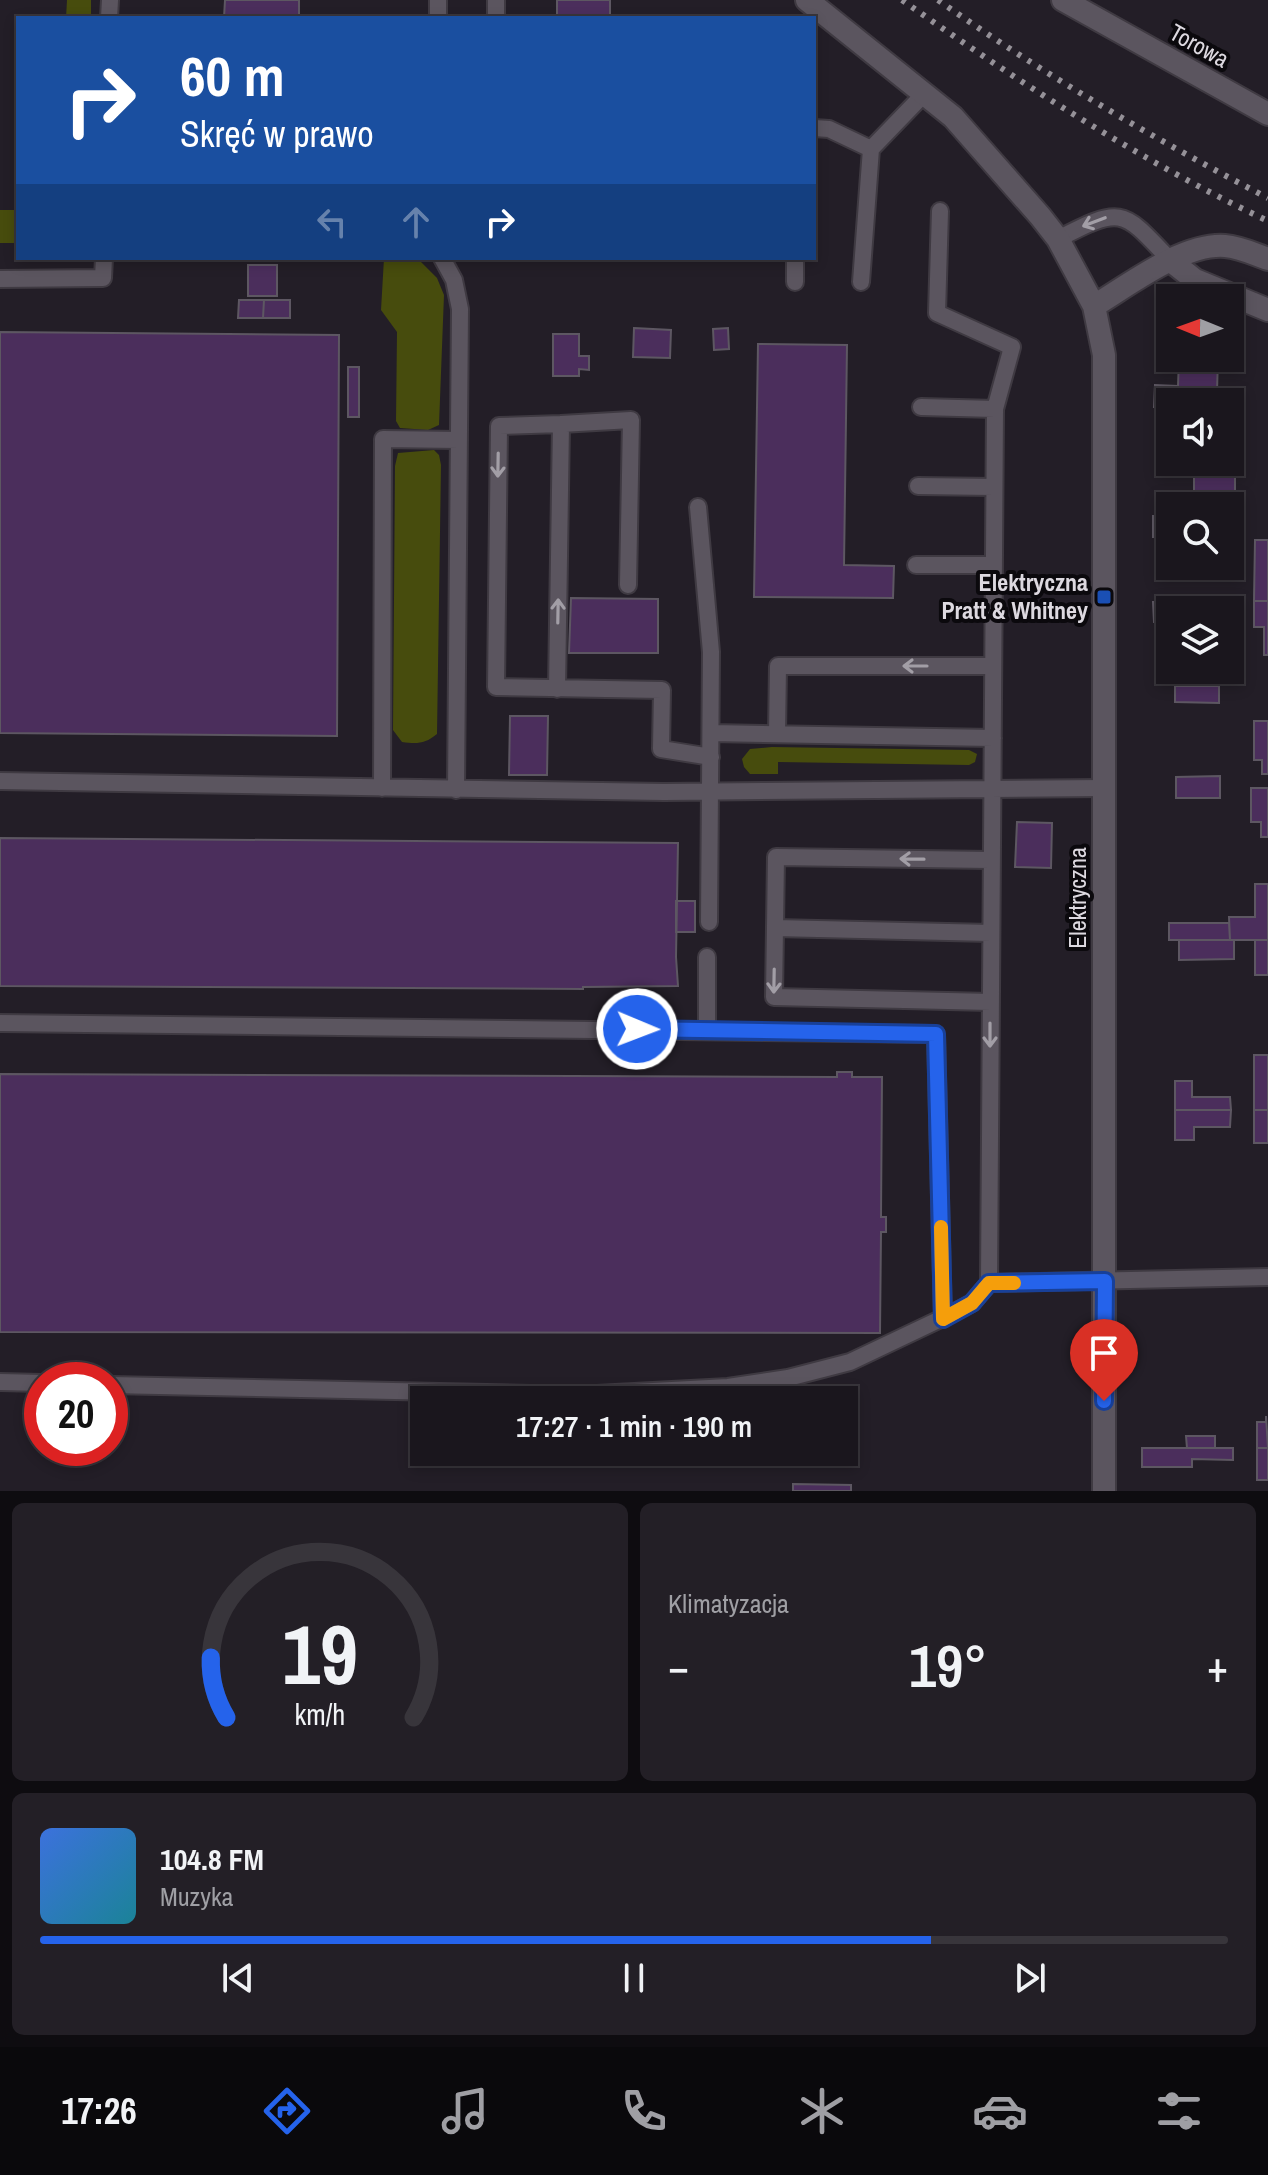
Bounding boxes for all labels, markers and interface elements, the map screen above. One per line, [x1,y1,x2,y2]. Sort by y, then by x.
street label: Torowa [1164,16,1235,75]
text: 60 m [180,38,285,113]
icon: right [48,48,152,152]
text: Skręć w prawo [180,110,374,158]
icon: left [310,200,354,244]
icon: ahead [394,200,438,244]
icon: right [478,200,522,244]
one-way arrow [1082,216,1107,230]
north arrow [1156,284,1244,372]
map controls [1156,284,1244,684]
button: sound [1156,388,1244,476]
one-way arrow [490,451,506,478]
button: search [1156,492,1244,580]
place label: Elektryczna Pratt & Whitney [941,566,1088,626]
marker: Elektryczna Pratt & Whitney [1095,588,1113,606]
button: layers [1156,596,1244,684]
one-way arrow [551,598,566,625]
one-way arrow [902,658,929,674]
street label: Elektryczna [1061,847,1093,949]
one-way arrow [899,851,926,866]
one-way arrow [766,967,782,994]
position arrow [595,987,679,1071]
one-way arrow [982,1021,998,1048]
pin [1070,1319,1138,1401]
icon: arrive [1082,1331,1126,1375]
speed limit sign: 20 [24,1362,128,1466]
text: 17:27 · 1 min · 190 m [516,1406,752,1446]
text: Klimatyzacja [668,1586,789,1621]
text: 19 [282,1598,358,1710]
text: 19° [909,1625,987,1706]
text: − [668,1636,689,1696]
text: + [1207,1636,1228,1696]
text: km/h [295,1695,345,1734]
text: 104.8 FM [160,1839,264,1879]
text: Muzyka [160,1879,233,1914]
icon: previous [216,1956,260,2000]
icon: pause [612,1956,656,2000]
icon: next [1008,1956,1052,2000]
icon: directions [259,2083,315,2139]
icon: music [437,2083,493,2139]
icon: phone [616,2083,672,2139]
icon: climate [794,2083,850,2139]
icon: car [972,2083,1028,2139]
icon: filters [1151,2083,1207,2139]
text: 17:26 [61,2087,137,2135]

